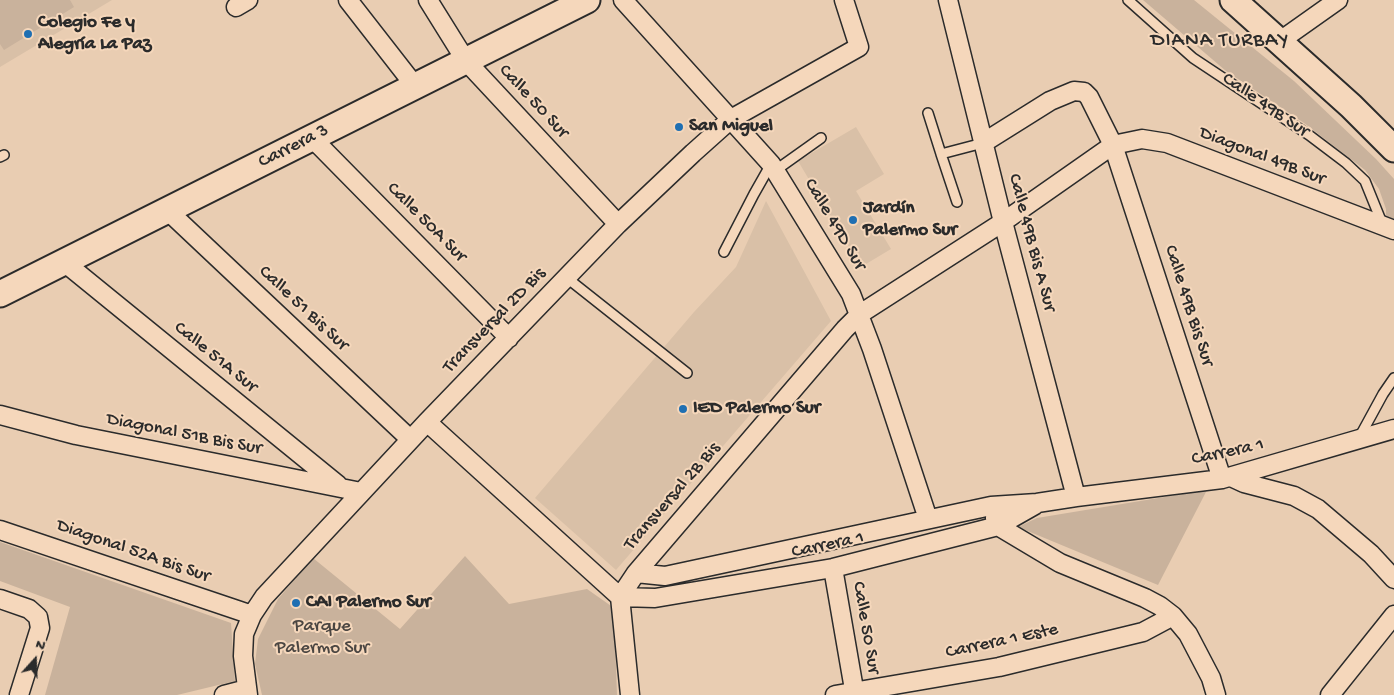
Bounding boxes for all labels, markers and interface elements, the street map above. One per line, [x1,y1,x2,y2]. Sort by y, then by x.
place label: Colegio Fe y Alegría La Paz [38,12,151,56]
marker: Colegio Fe y Alegría La Paz [22,28,34,40]
district label: DIANA TURBAY [1149,29,1291,55]
street label: Calle 50 Sur [493,60,573,144]
street label: Calle 49B Sur [1217,68,1313,144]
place label: San Miguel [689,116,773,138]
street label: Carrera 3 [255,120,333,174]
marker: San Miguel [673,121,685,133]
street label: Diagonal 49B Sur [1196,122,1328,192]
street label: Calle 49B Bis A Sur [1002,172,1060,314]
street label: Calle 49D Sur [798,175,870,275]
street label: Calle 50A Sur [381,178,471,268]
place label: Jardín Palermo Sur [863,198,957,242]
marker: Jardín Palermo Sur [847,214,859,226]
street label: Calle 49B Bis Sur [1158,243,1218,369]
street label: Calle 51 Bis Sur [253,261,353,357]
street label: Transversal 2D Bis [439,263,551,379]
street label: Calle 51A Sur [168,317,262,399]
place label: IED Palermo Sur [693,398,820,420]
marker: IED Palermo Sur [677,403,689,415]
street label: Diagonal 51B Bis Sur [104,409,264,461]
street label: Carrera 1 [1190,434,1266,472]
street label: Transversal 2B Bis [620,438,726,556]
street label: Diagonal 52A Bis Sur [53,515,213,589]
street label: Carrera 1 [790,527,866,565]
street label: Calle 50 Sur [846,580,884,676]
place label: CAI Palermo Sur [306,592,431,614]
marker: CAI Palermo Sur [290,597,302,609]
park label: Parque Palermo Sur [275,616,369,660]
street label: Carrera 1 Este [944,619,1060,665]
north arrow [10,635,60,685]
text: N [33,636,47,655]

